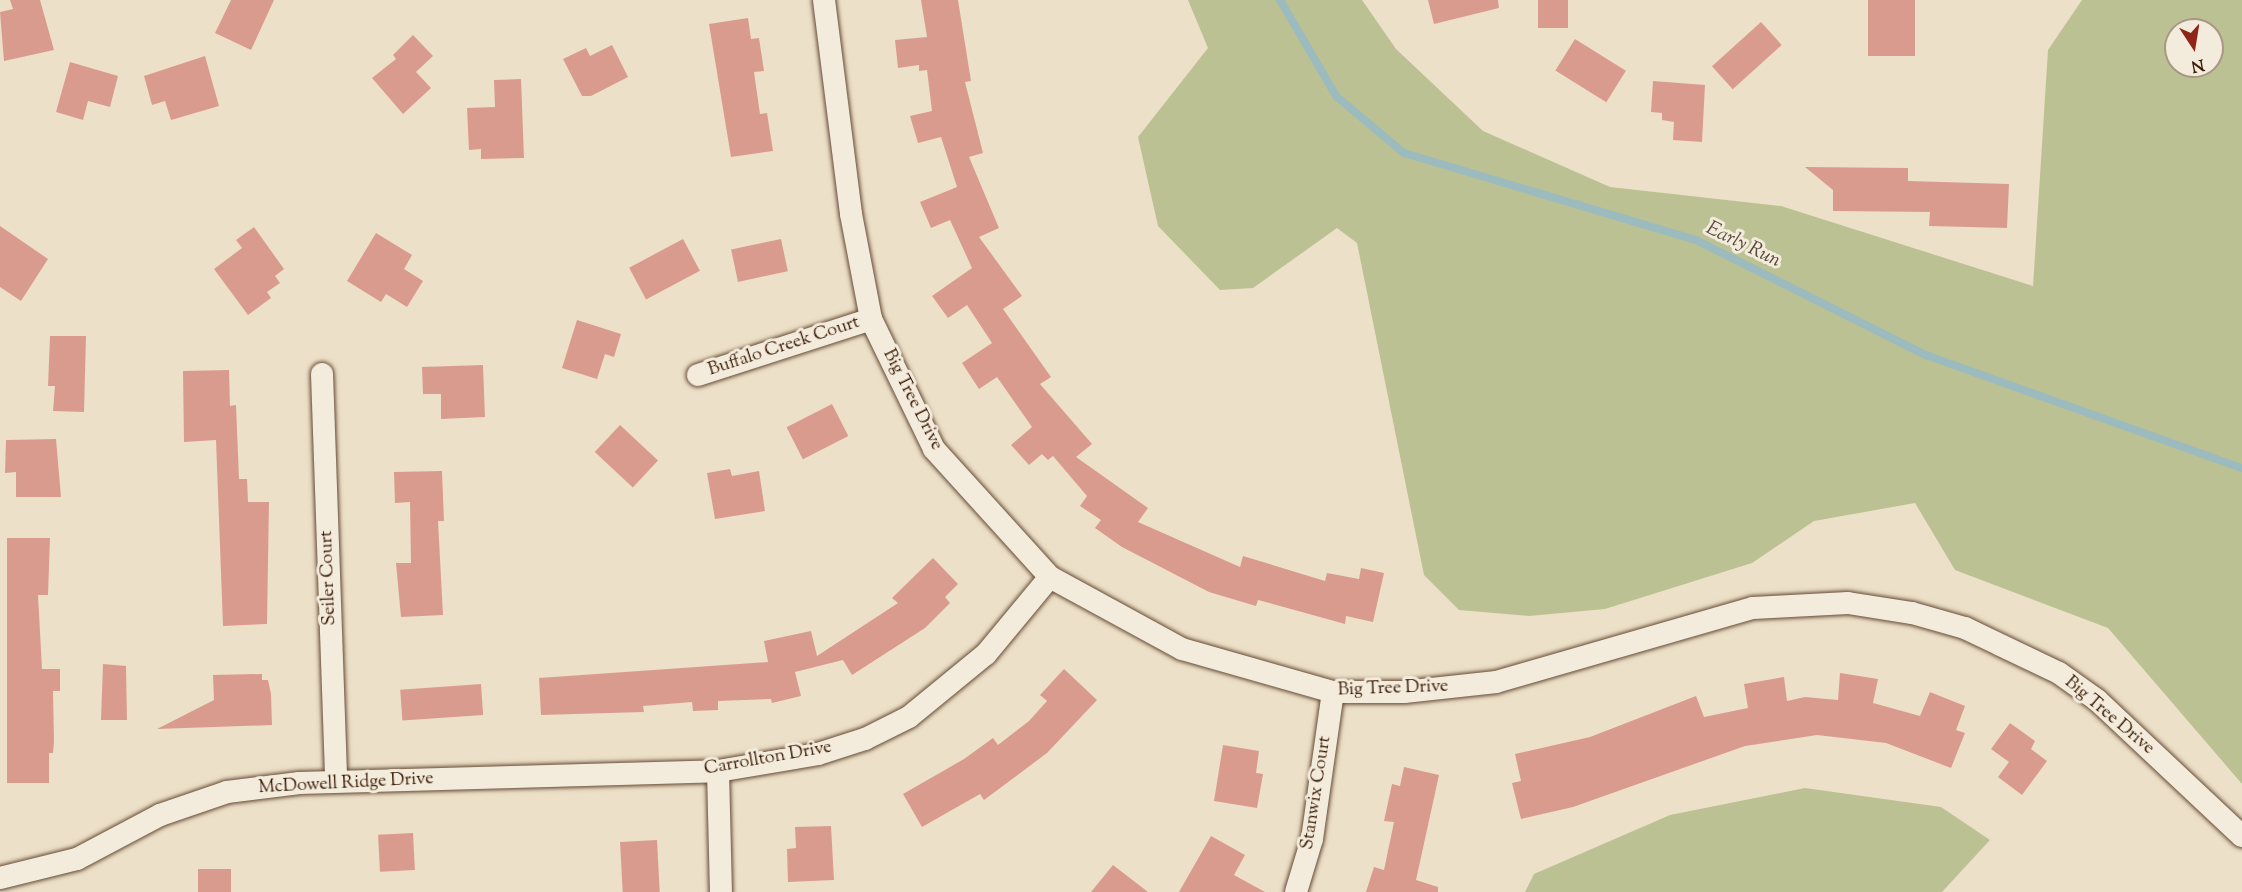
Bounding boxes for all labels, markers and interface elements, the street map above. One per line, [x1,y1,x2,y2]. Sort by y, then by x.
north arrow [2164,18,2224,78]
text: N [2189,52,2206,77]
water label: Early Run [1702,217,1784,273]
street label: Buffalo Creek Court [706,312,862,382]
street label: Big Tree Drive [877,346,947,454]
street label: Seiler Court [317,530,341,626]
street label: Big Tree Drive [2060,672,2158,760]
street label: Big Tree Drive [1337,676,1449,702]
street label: Stanwix Court [1297,735,1337,851]
street label: Carrollton Drive [703,737,833,781]
street label: McDowell Ridge Drive [258,769,434,799]

